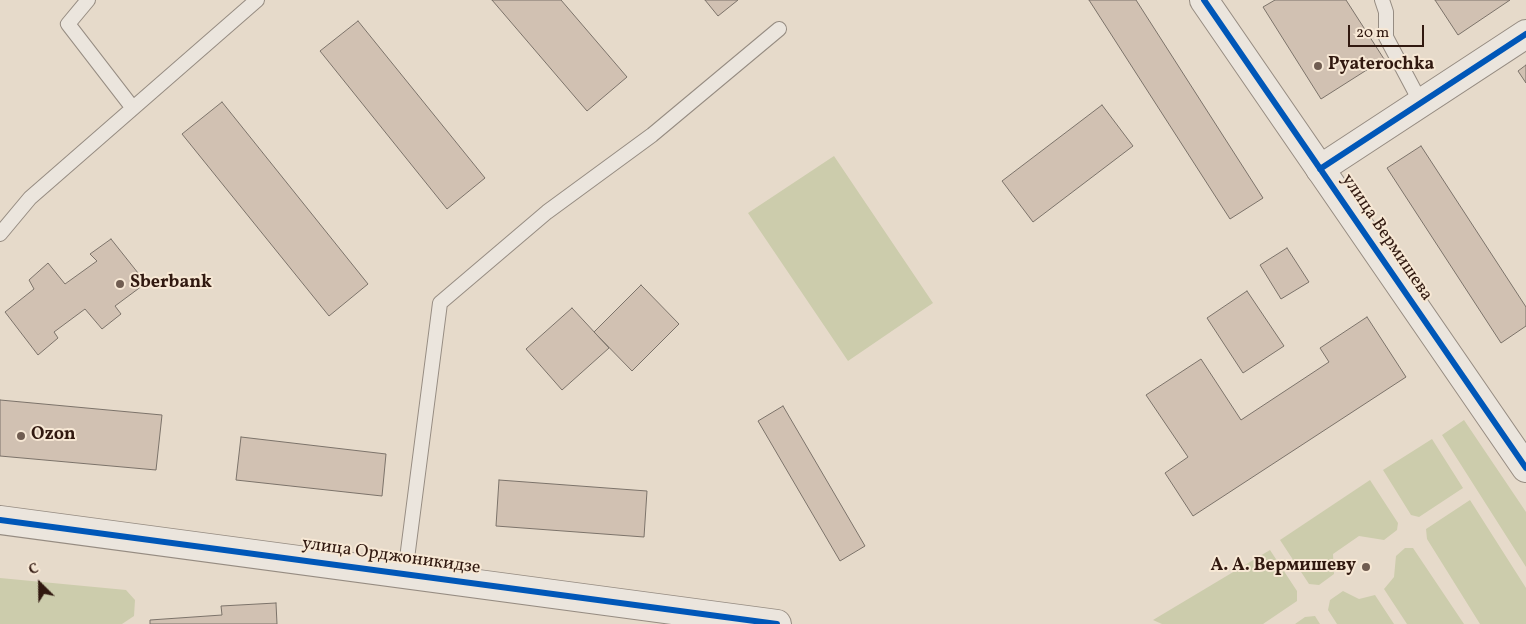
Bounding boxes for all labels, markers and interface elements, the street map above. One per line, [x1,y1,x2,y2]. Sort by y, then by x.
scale bar [1351,15,1427,47]
text: 20 m [1356,23,1389,44]
place label: Pyaterochka [1328,55,1434,77]
marker: Pyaterochka [1312,60,1324,72]
street label: улица Вермишева [1336,170,1436,306]
place label: Sberbank [130,273,212,295]
marker: Sberbank [114,278,126,290]
place label: Ozon [31,425,76,447]
marker: Ozon [15,430,27,442]
street label: улица Орджоникидзе [300,534,482,580]
place label: А. А. Вермишеву [1210,556,1356,578]
north arrow [15,559,65,609]
text: С [26,559,42,580]
marker: А. А. Вермишеву [1360,561,1372,573]

